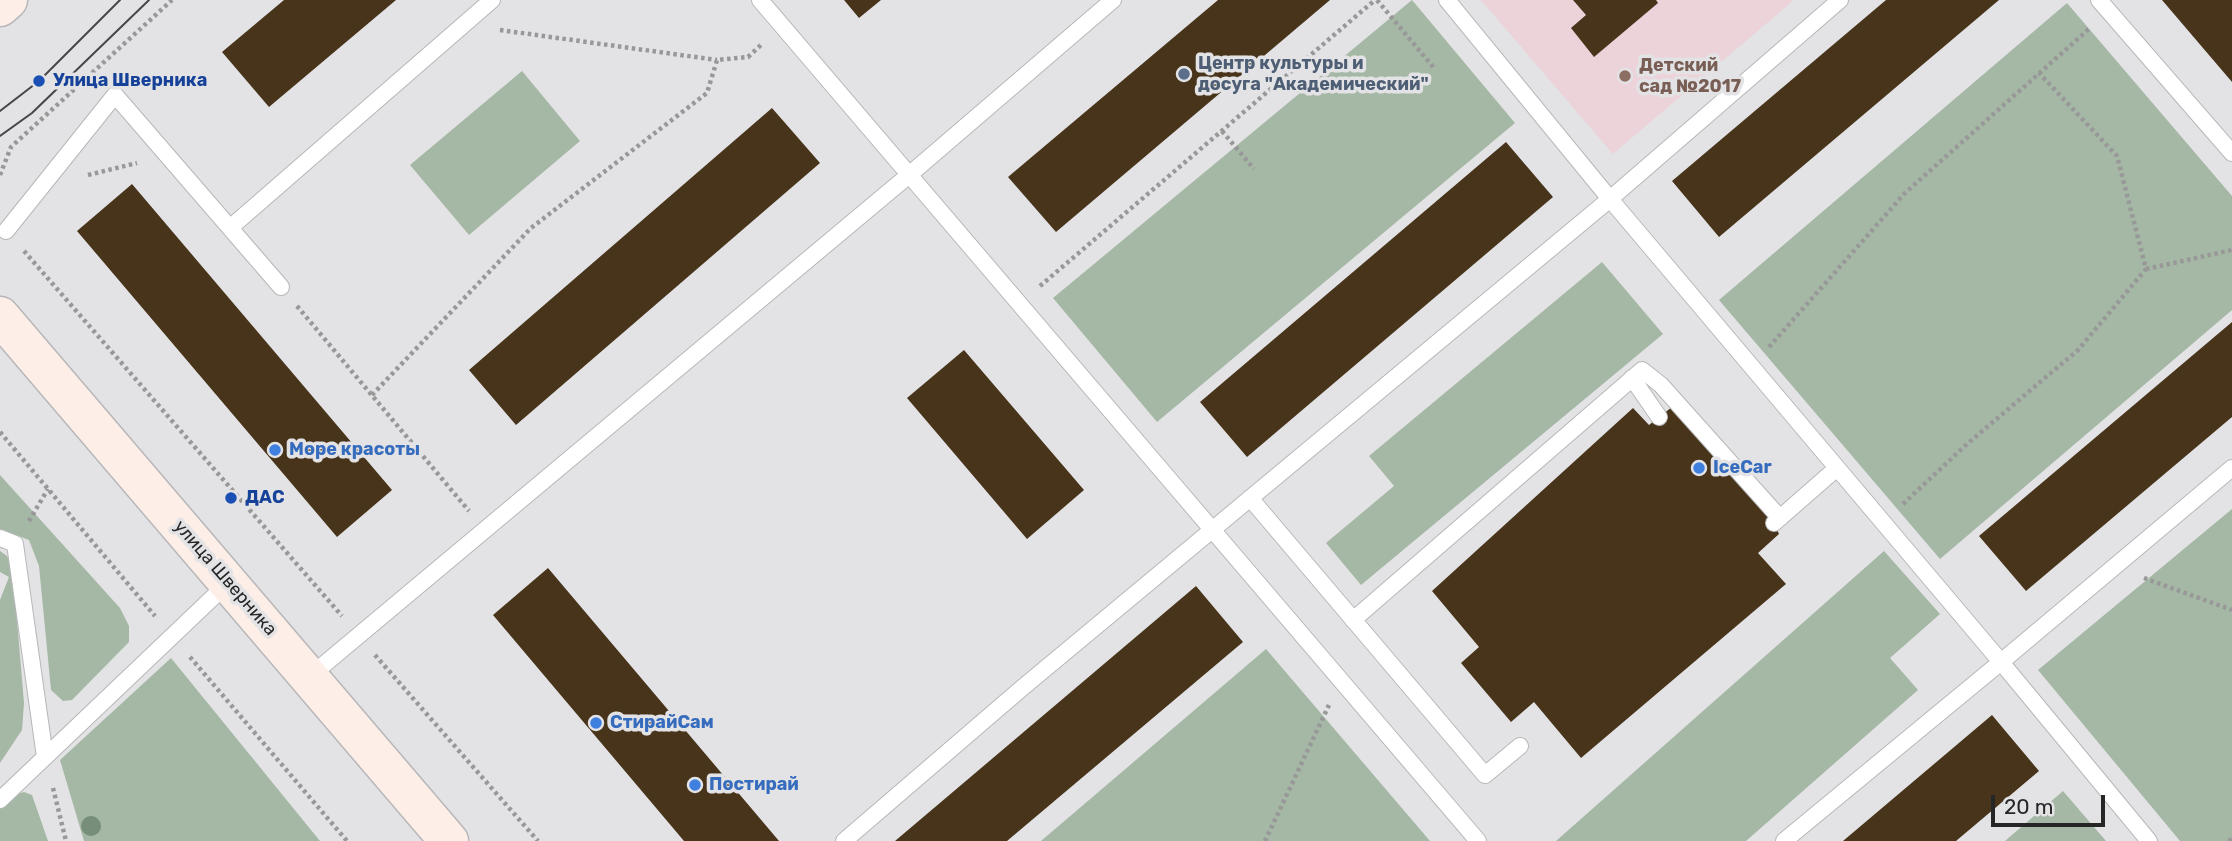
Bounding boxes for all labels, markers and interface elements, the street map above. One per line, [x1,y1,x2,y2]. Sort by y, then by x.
place label: Центр культуры и досуга "Академический" [1198,53,1429,96]
place label: Детский сад №2017 [1639,55,1741,98]
marker: Центр культуры и досуга "Академический" [1176,66,1192,82]
marker: Детский сад №2017 [1617,68,1633,84]
place label: Улица Шверника [53,70,207,92]
marker: Улица Шверника [31,73,47,89]
place label: Море красоты [289,439,420,461]
marker: Море красоты [267,442,283,458]
place label: IceCar [1713,457,1772,479]
marker: IceCar [1691,460,1707,476]
place label: ДАС [245,487,285,509]
marker: ДАС [223,490,239,506]
street label: улица Шверника [169,516,281,640]
place label: СтирайСам [610,712,714,734]
marker: СтирайСам [588,715,604,731]
place label: Постирай [709,774,799,796]
marker: Постирай [687,777,703,793]
scale bar [1994,782,2108,826]
text: 20 m [2004,794,2053,819]

